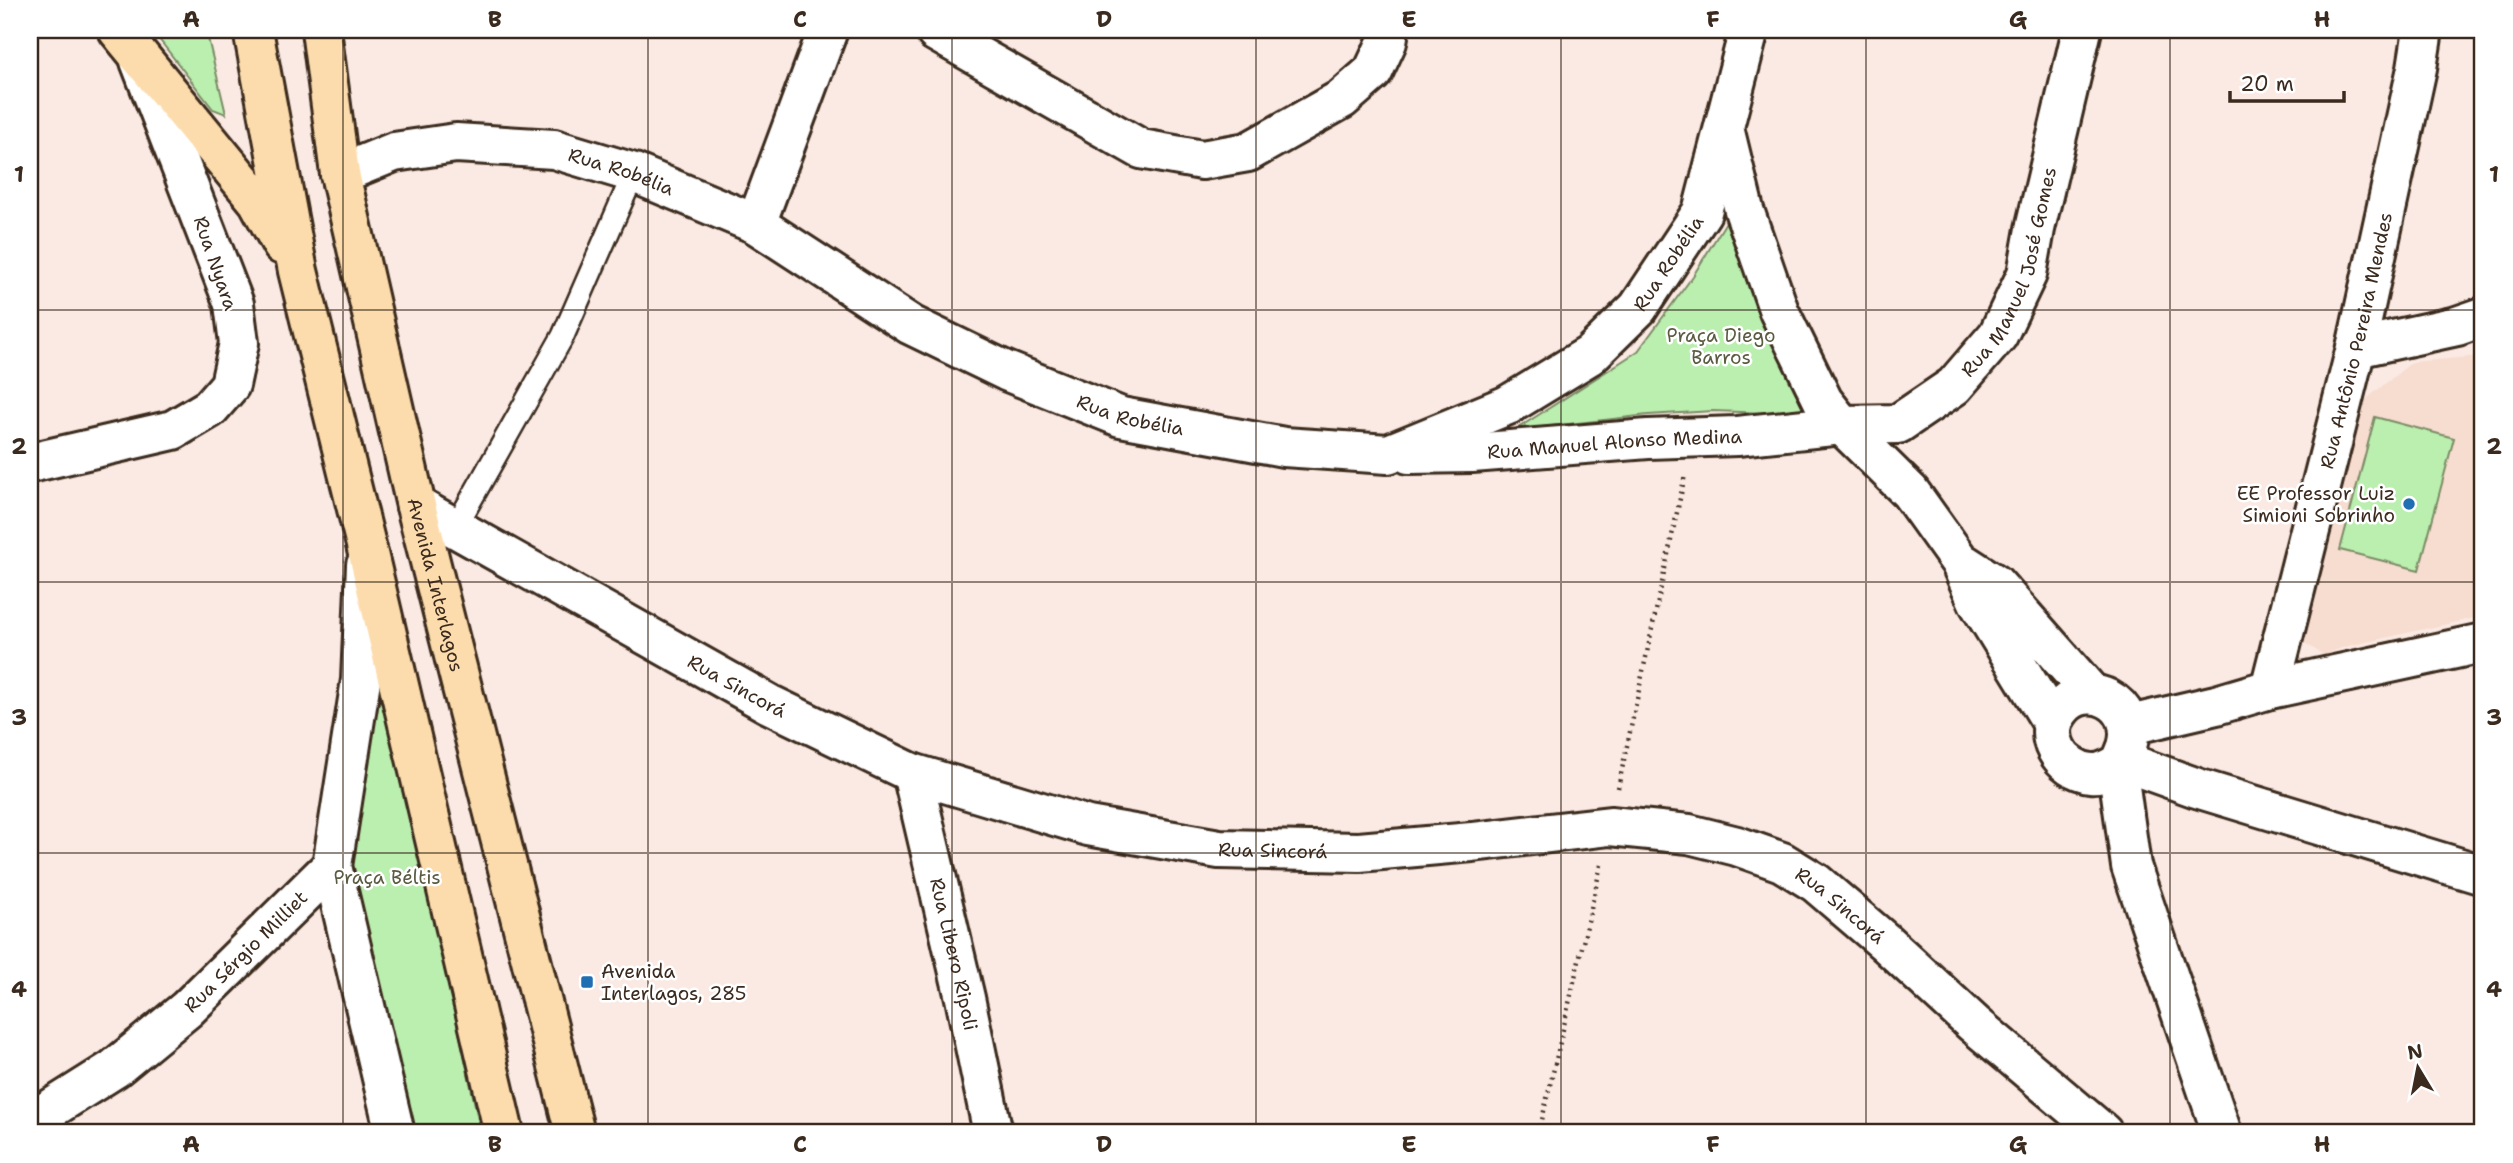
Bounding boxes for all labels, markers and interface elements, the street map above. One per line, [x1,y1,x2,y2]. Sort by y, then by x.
text: A [182,4,200,34]
text: B [488,4,502,34]
text: C [793,4,807,34]
text: D [1096,4,1112,34]
text: E [1401,4,1417,34]
text: F [1706,4,1720,34]
text: G [2009,4,2028,34]
text: H [2314,4,2330,34]
scale bar [2230,60,2343,104]
text: 20 m [2240,70,2294,98]
street label: Rua Robélia [565,142,678,201]
text: 1 [14,159,24,189]
text: 1 [2489,159,2499,189]
street label: Rua Manuel José Gomes [1955,164,2062,382]
street label: Rua Antônio Pereira Mendes [2314,210,2398,472]
street label: Rua Robélia [1627,211,1709,316]
street label: Rua Nyara [188,213,243,314]
park label: Praça Diego Barros [1667,323,1775,370]
street label: Rua Robélia [1073,389,1186,441]
street label: Rua Manuel Alonso Medina [1486,424,1743,465]
text: 2 [11,431,27,461]
text: 2 [2486,431,2502,461]
place label: EE Professor Luiz Simioni Sobrinho [2237,481,2395,528]
street label: Avenida Interlagos [402,495,470,674]
marker: EE Professor Luiz Simioni Sobrinho [2401,496,2417,512]
street label: Rua Sincorá [683,649,790,724]
text: 3 [11,702,27,732]
text: 3 [2486,702,2502,732]
street label: Rua Sincorá [1218,837,1328,864]
street label: Rua Sincorá [1791,861,1890,950]
park label: Praça Béltis [333,865,441,890]
street label: Rua Libero Ripoli [924,875,983,1033]
street label: Rua Sérgio Milliet [179,885,313,1018]
place label: Avenida Interlagos, 285 [601,959,746,1006]
text: 4 [11,974,27,1004]
marker: Avenida Interlagos, 285 [579,974,595,990]
text: 4 [2486,974,2502,1004]
north arrow [2384,1034,2454,1104]
text: N [2406,1038,2425,1065]
text: A [182,1129,200,1159]
text: B [488,1129,502,1159]
text: C [793,1129,807,1159]
text: D [1096,1129,1112,1159]
text: E [1401,1129,1417,1159]
text: F [1706,1129,1720,1159]
text: G [2009,1129,2028,1159]
text: H [2314,1129,2330,1159]

